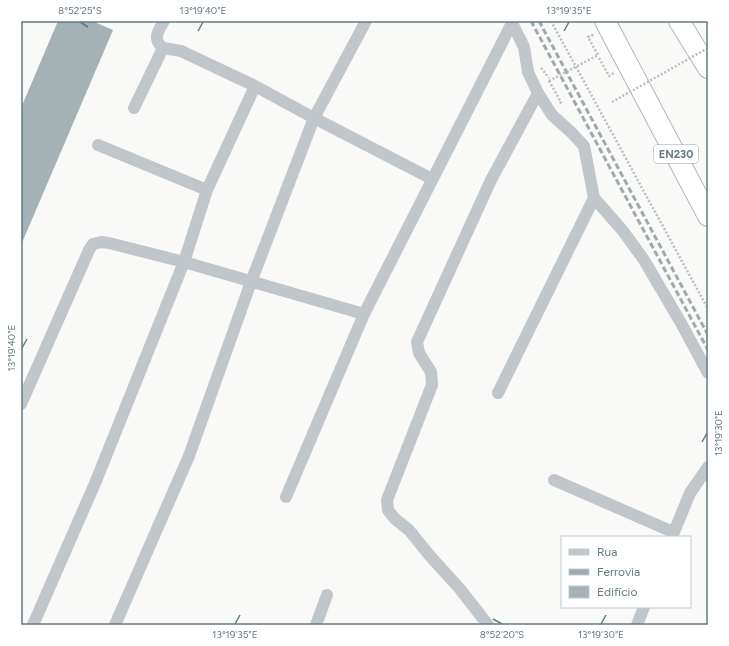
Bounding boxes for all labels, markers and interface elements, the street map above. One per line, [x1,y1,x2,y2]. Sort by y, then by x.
text: 8°52'25"S [58,4,102,17]
text: 13°19'40"E [180,4,226,17]
text: 13°19'35"E [546,4,592,17]
road number: EN230 [654,145,698,163]
text: 13°19'40"E [5,325,18,371]
text: 13°19'30"E [712,410,725,456]
legend [561,536,691,608]
text: Rua [597,545,617,559]
text: Ferrovia [597,565,640,579]
text: Edifício [597,585,637,599]
text: 13°19'35"E [212,628,258,641]
text: 8°52'20"S [480,628,524,641]
text: 13°19'30"E [578,628,624,641]

